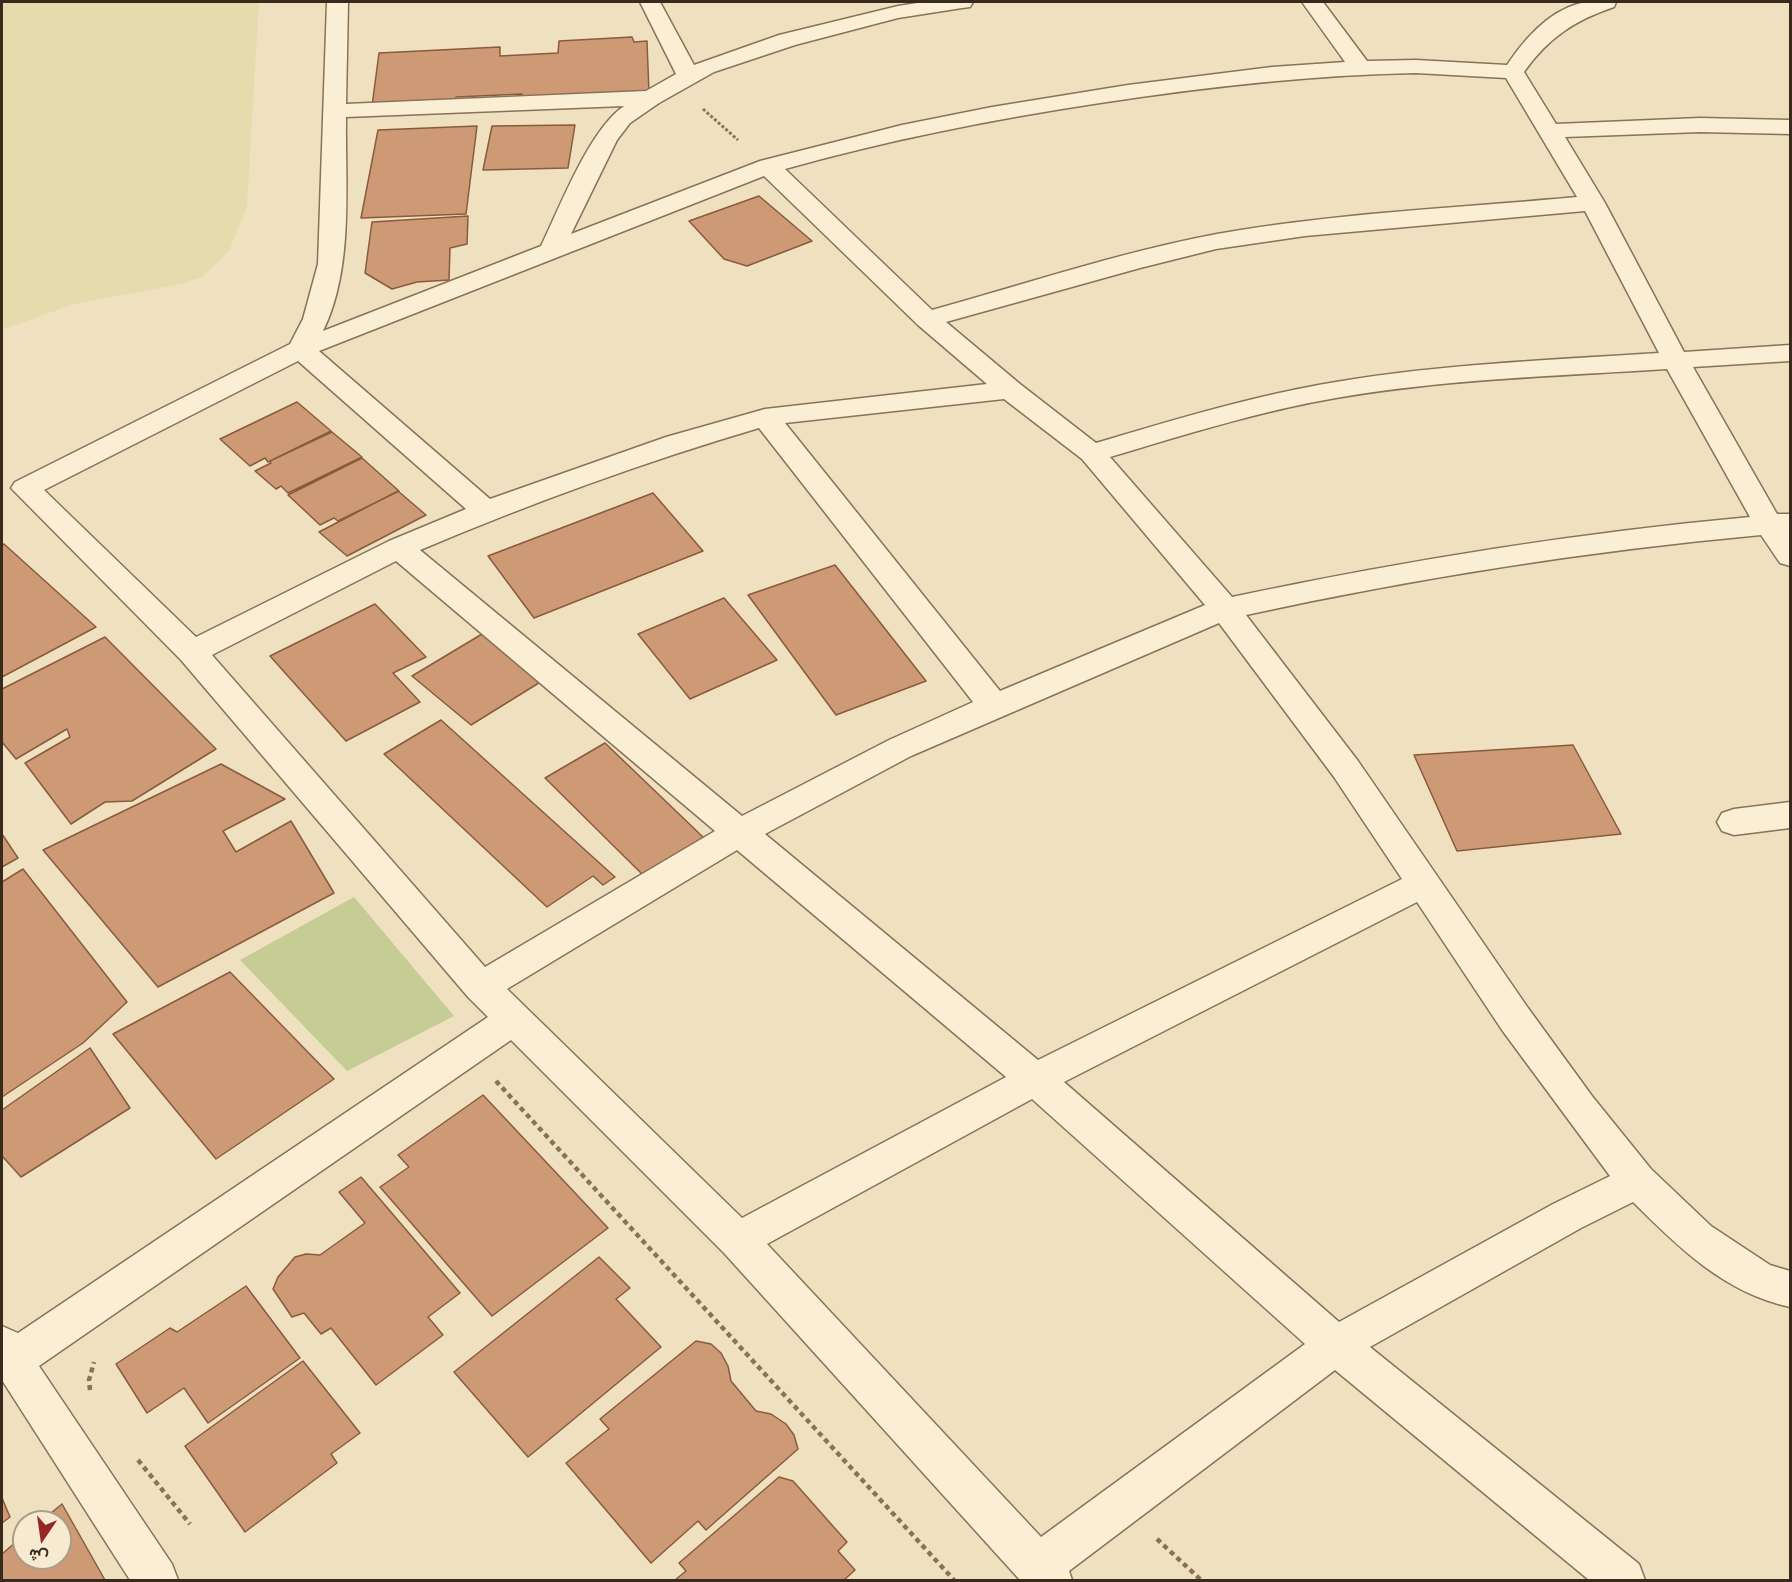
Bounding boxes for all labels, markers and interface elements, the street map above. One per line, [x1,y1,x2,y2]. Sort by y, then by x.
north arrow [12,1510,72,1570]
text: ش [27,1545,50,1567]

